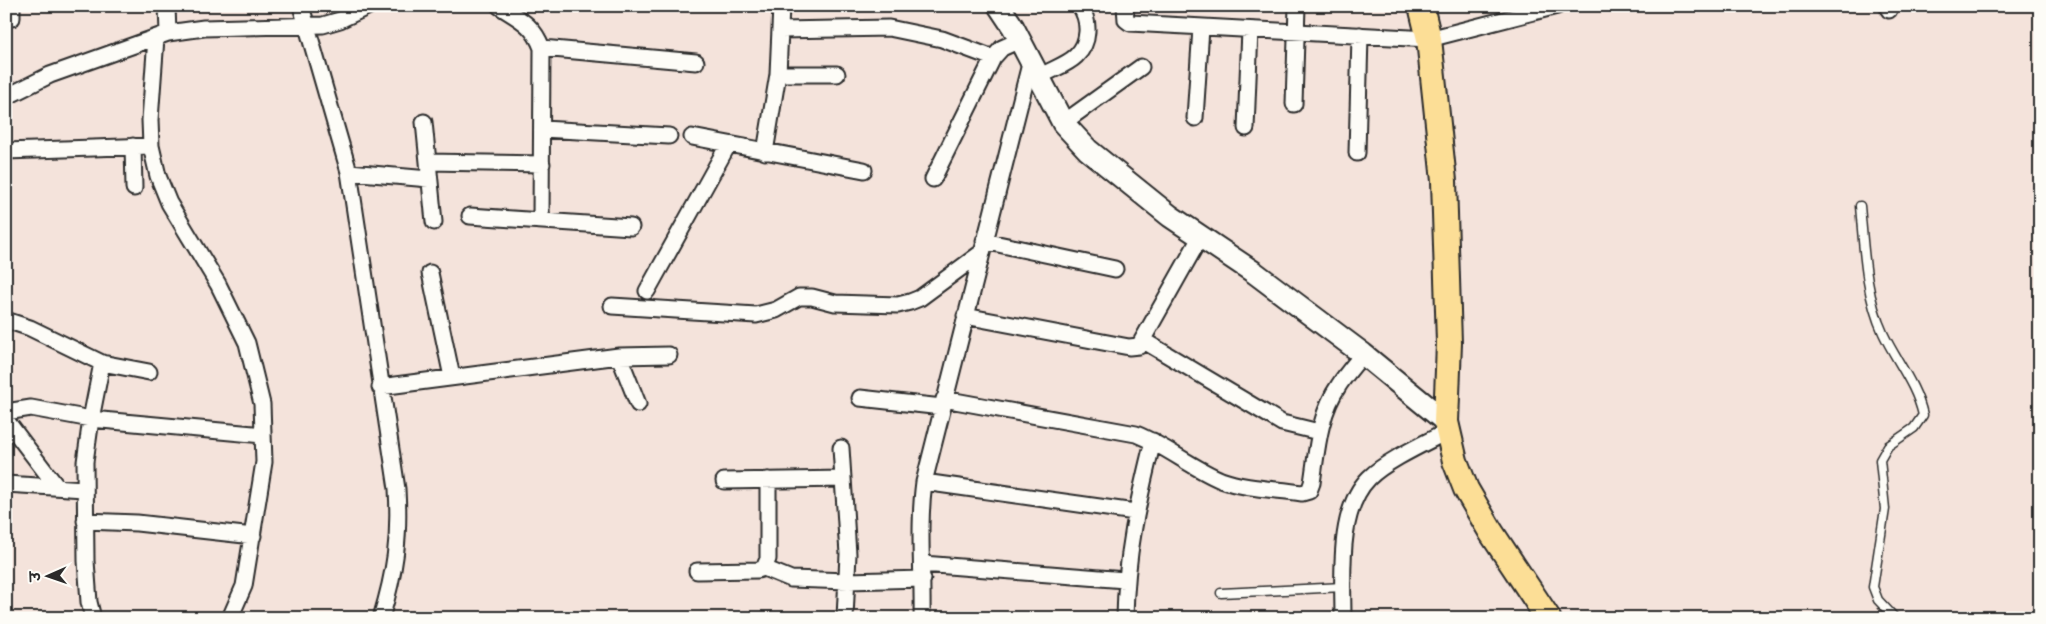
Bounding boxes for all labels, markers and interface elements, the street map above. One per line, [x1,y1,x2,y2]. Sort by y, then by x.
north arrow [22,552,72,602]
text: उ [24,570,45,583]

